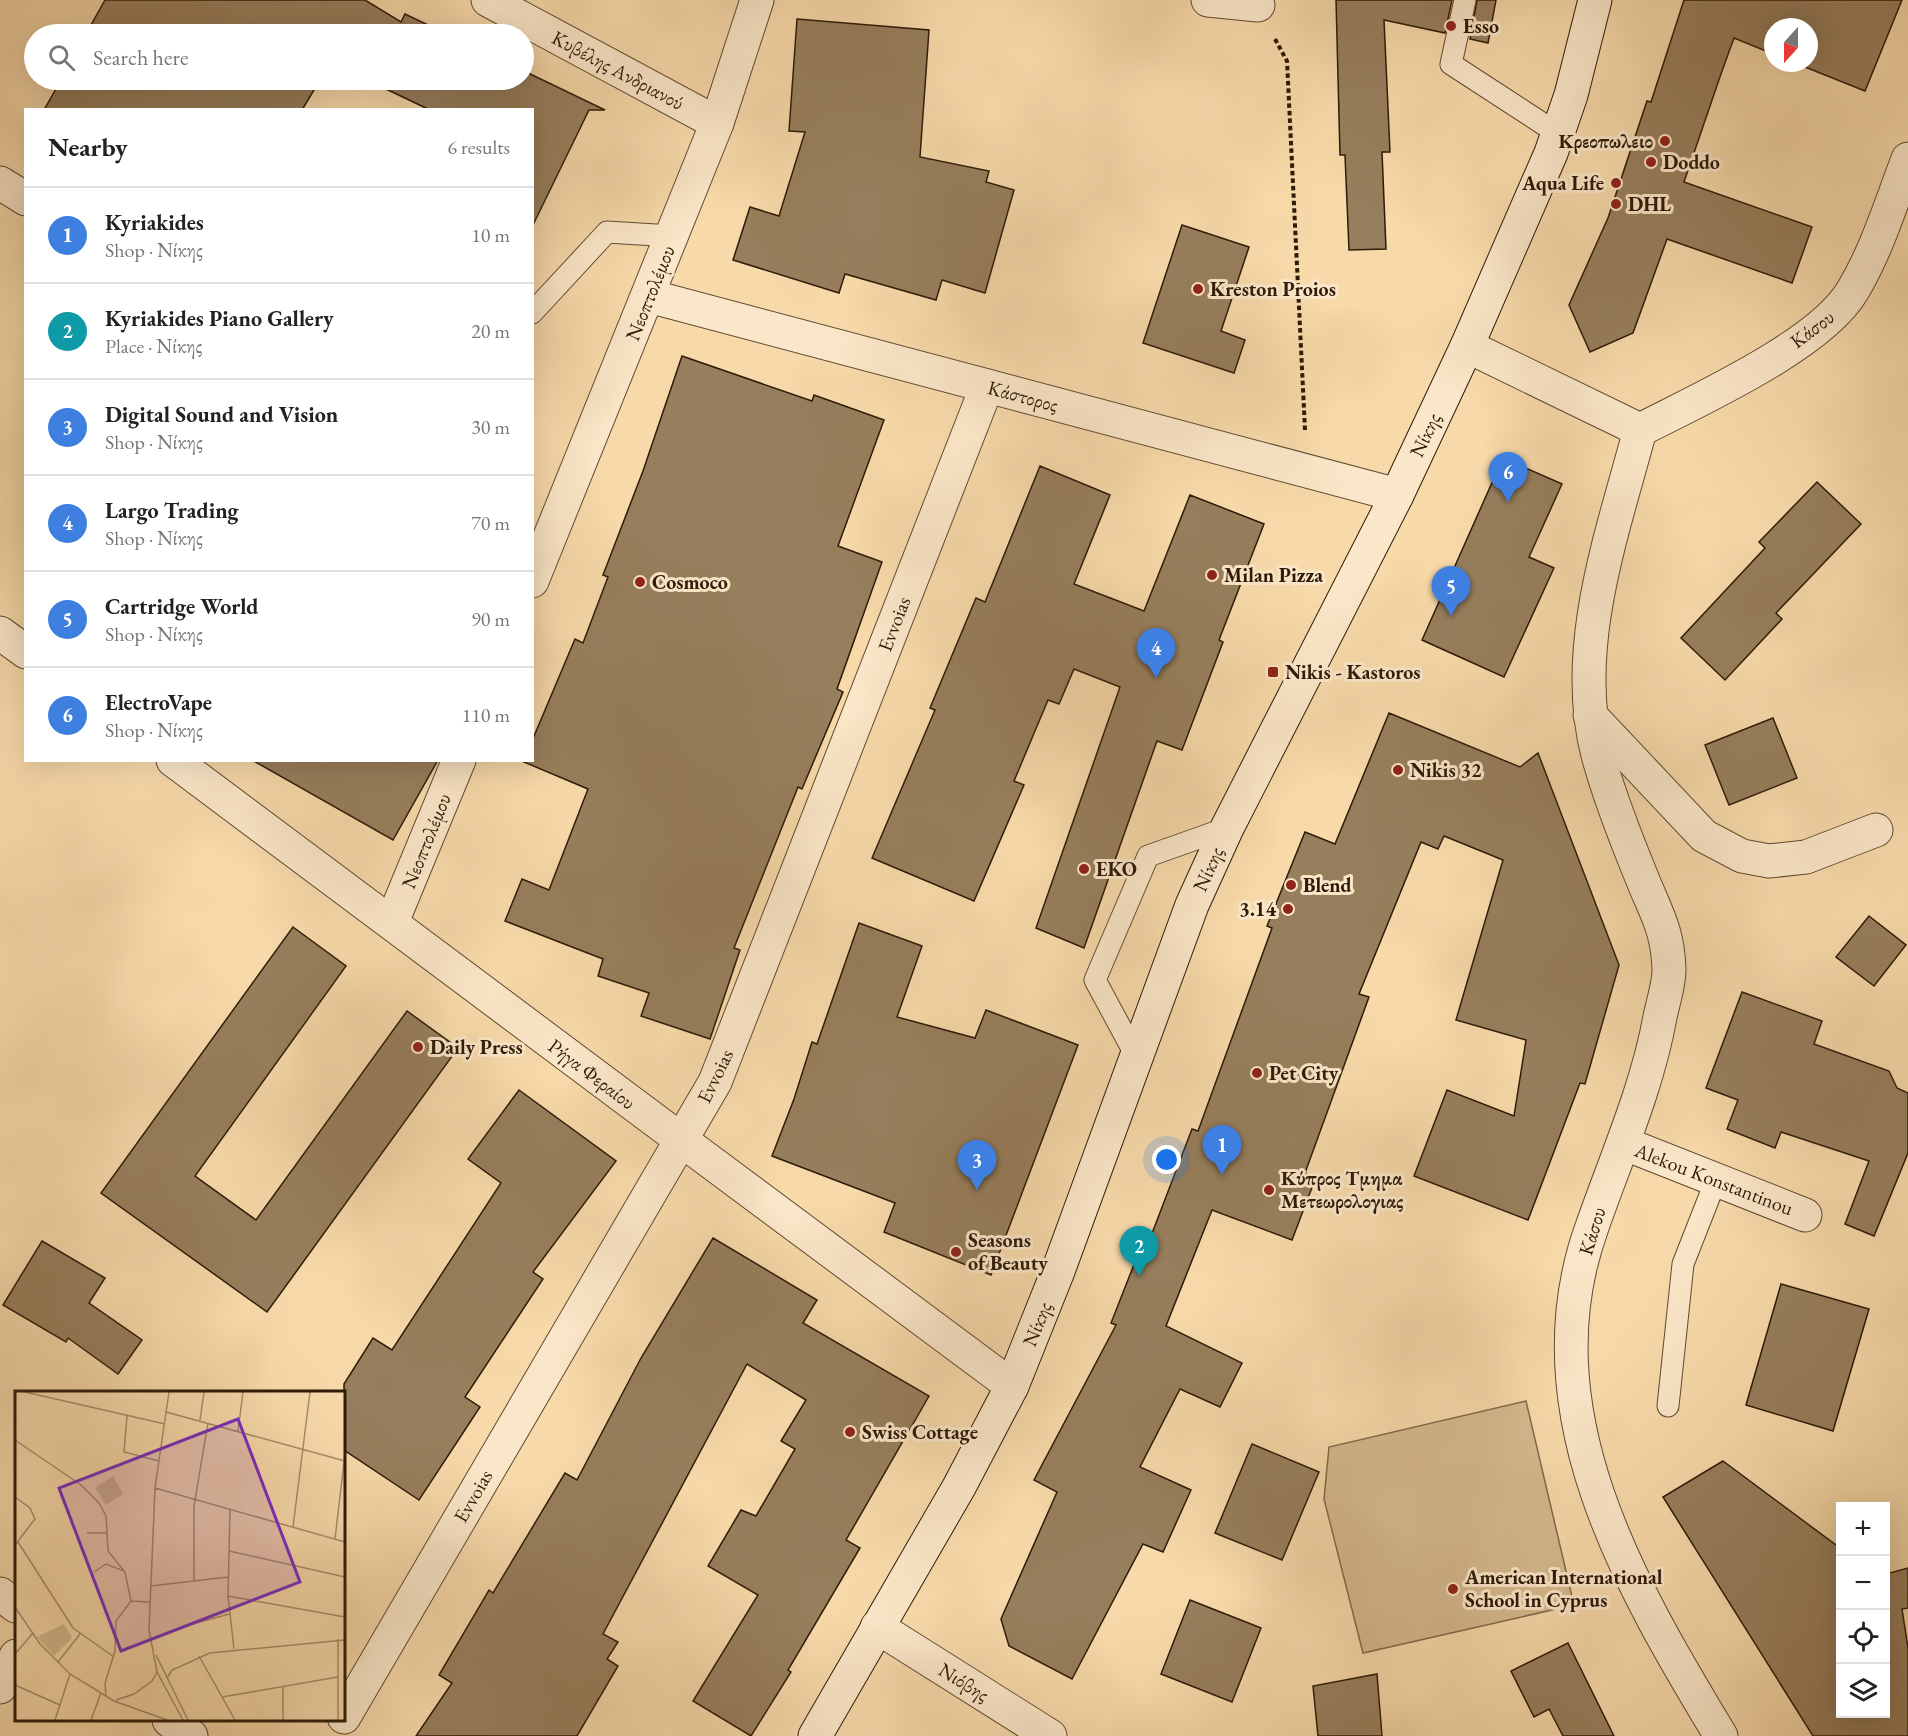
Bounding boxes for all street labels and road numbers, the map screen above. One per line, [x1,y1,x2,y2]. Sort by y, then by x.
street label: Κυβέλης Ανδριανού [547,24,689,116]
street label: Νεοπτολέμου [619,241,681,345]
street label: Κάσου [1785,304,1839,354]
street label: Κάστορος [985,374,1061,418]
street label: Νίκης [1403,409,1447,461]
street label: Evvoias [872,593,916,655]
street label: Νεοπτολέμου [395,789,457,893]
street label: Νίκης [1187,843,1229,895]
street label: Ρήγα Φεραίου [543,1033,641,1115]
street label: Evvoias [691,1045,739,1107]
street label: Alekou Konstantinou [1630,1136,1797,1221]
street label: Κάσου [1572,1204,1612,1258]
street label: Νίκης [1016,1298,1058,1350]
street label: Evvoias [448,1465,498,1527]
street label: Νιόβης [934,1656,994,1708]

